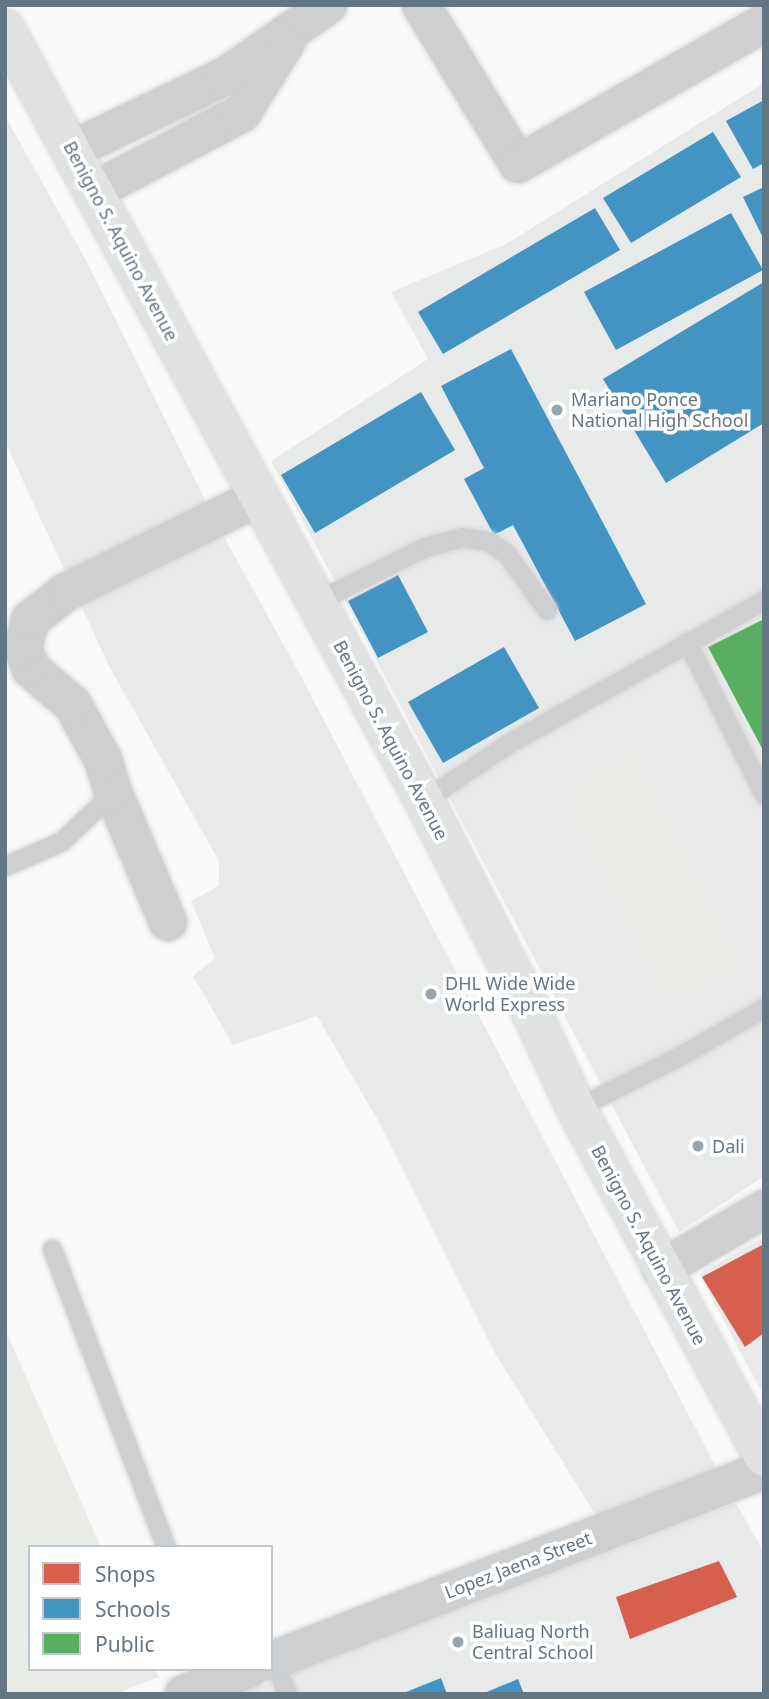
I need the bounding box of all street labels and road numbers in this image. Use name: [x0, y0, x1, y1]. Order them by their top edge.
street label: Benigno S. Aquino Avenue: [59, 137, 183, 345]
street label: Benigno S. Aquino Avenue: [329, 636, 453, 844]
street label: Benigno S. Aquino Avenue: [587, 1141, 711, 1349]
street label: Lopez Jaena Street: [441, 1527, 595, 1603]

